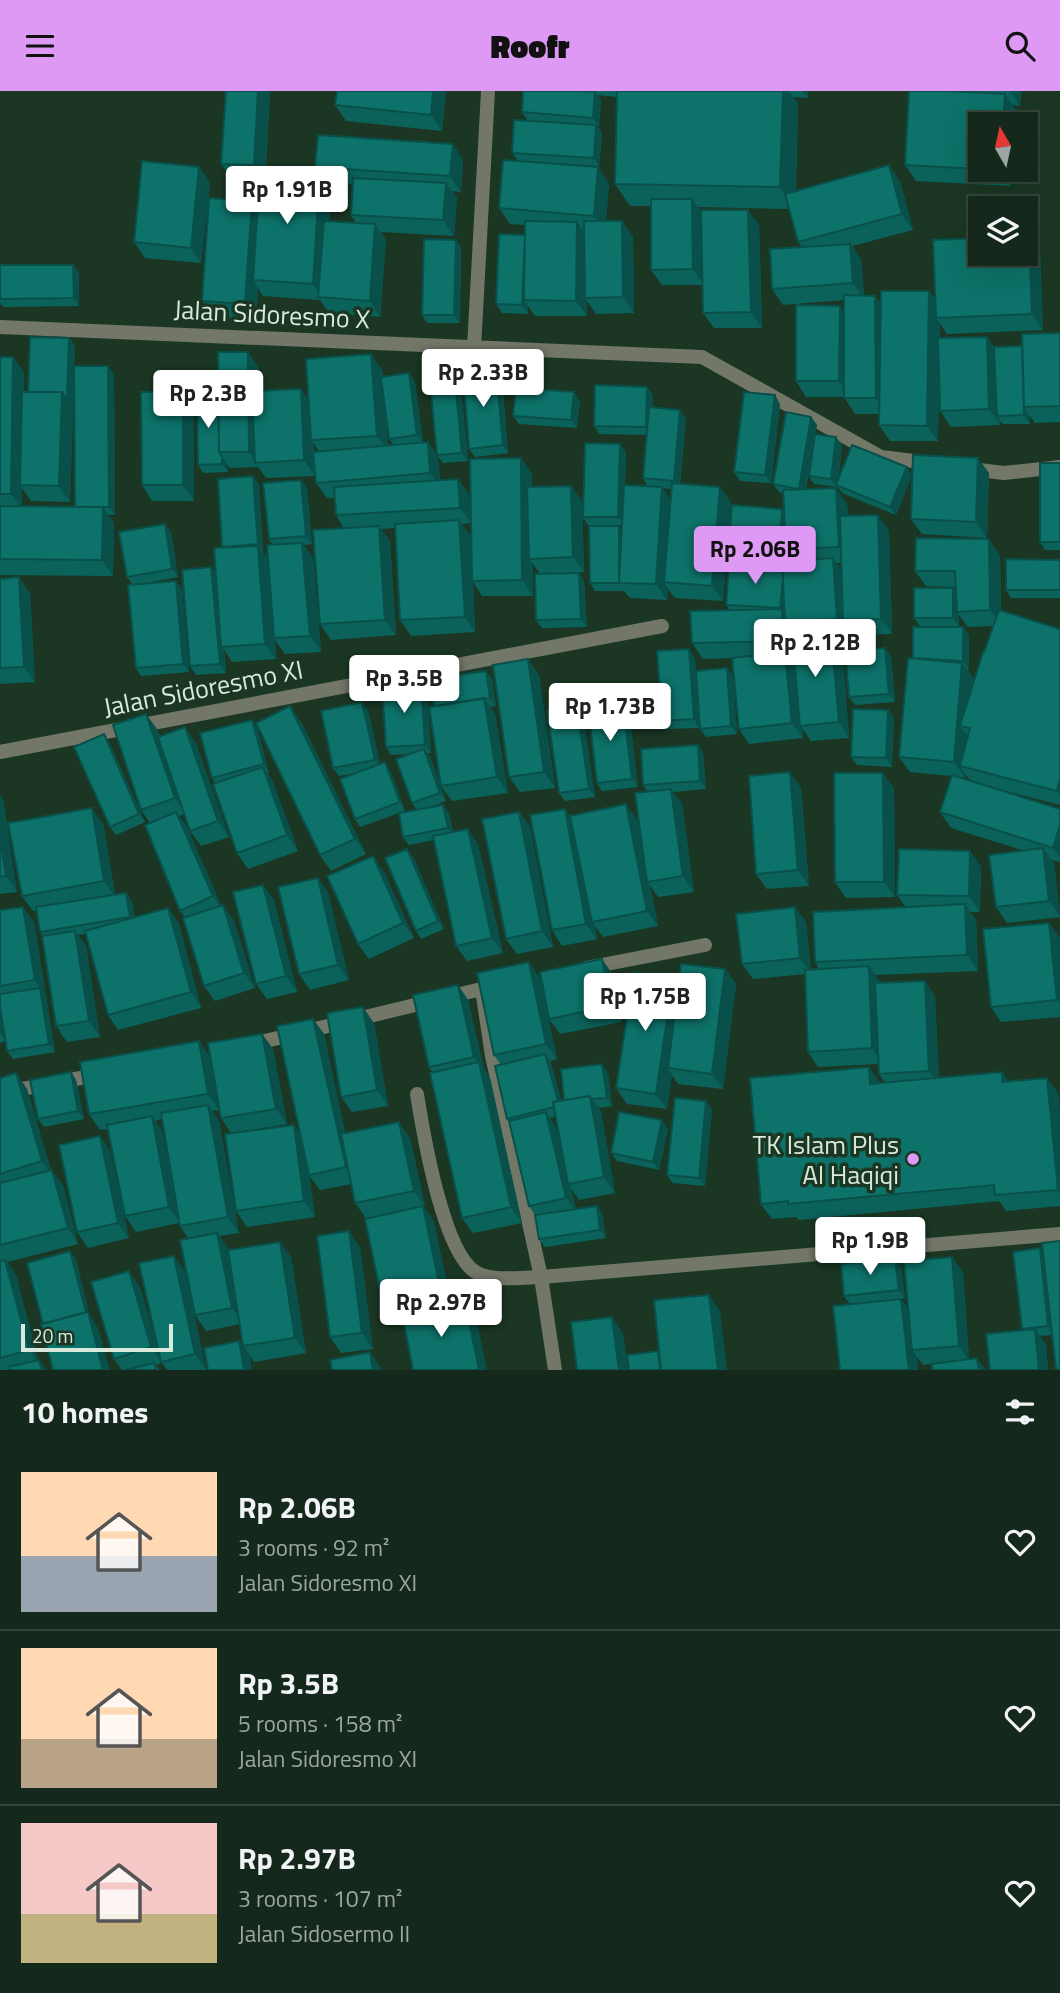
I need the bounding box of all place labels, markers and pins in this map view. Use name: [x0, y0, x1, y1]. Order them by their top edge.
pin: Rp 1.91B: [215, 167, 359, 226]
pin: Rp 2.33B: [411, 349, 555, 409]
pin: Rp 2.3B: [143, 371, 273, 430]
pin: Rp 2.06B: [683, 526, 827, 586]
pin: Rp 2.12B: [743, 619, 887, 679]
pin: Rp 3.5B: [339, 655, 469, 715]
pin: Rp 1.73B: [538, 683, 682, 743]
pin: Rp 1.75B: [573, 974, 717, 1033]
place label: TK Islam Plus Al Haqiqi: [753, 1125, 899, 1194]
marker: TK Islam Plus Al Haqiqi: [905, 1151, 921, 1167]
pin: Rp 1.9B: [805, 1217, 935, 1277]
pin: Rp 2.97B: [369, 1279, 513, 1339]

